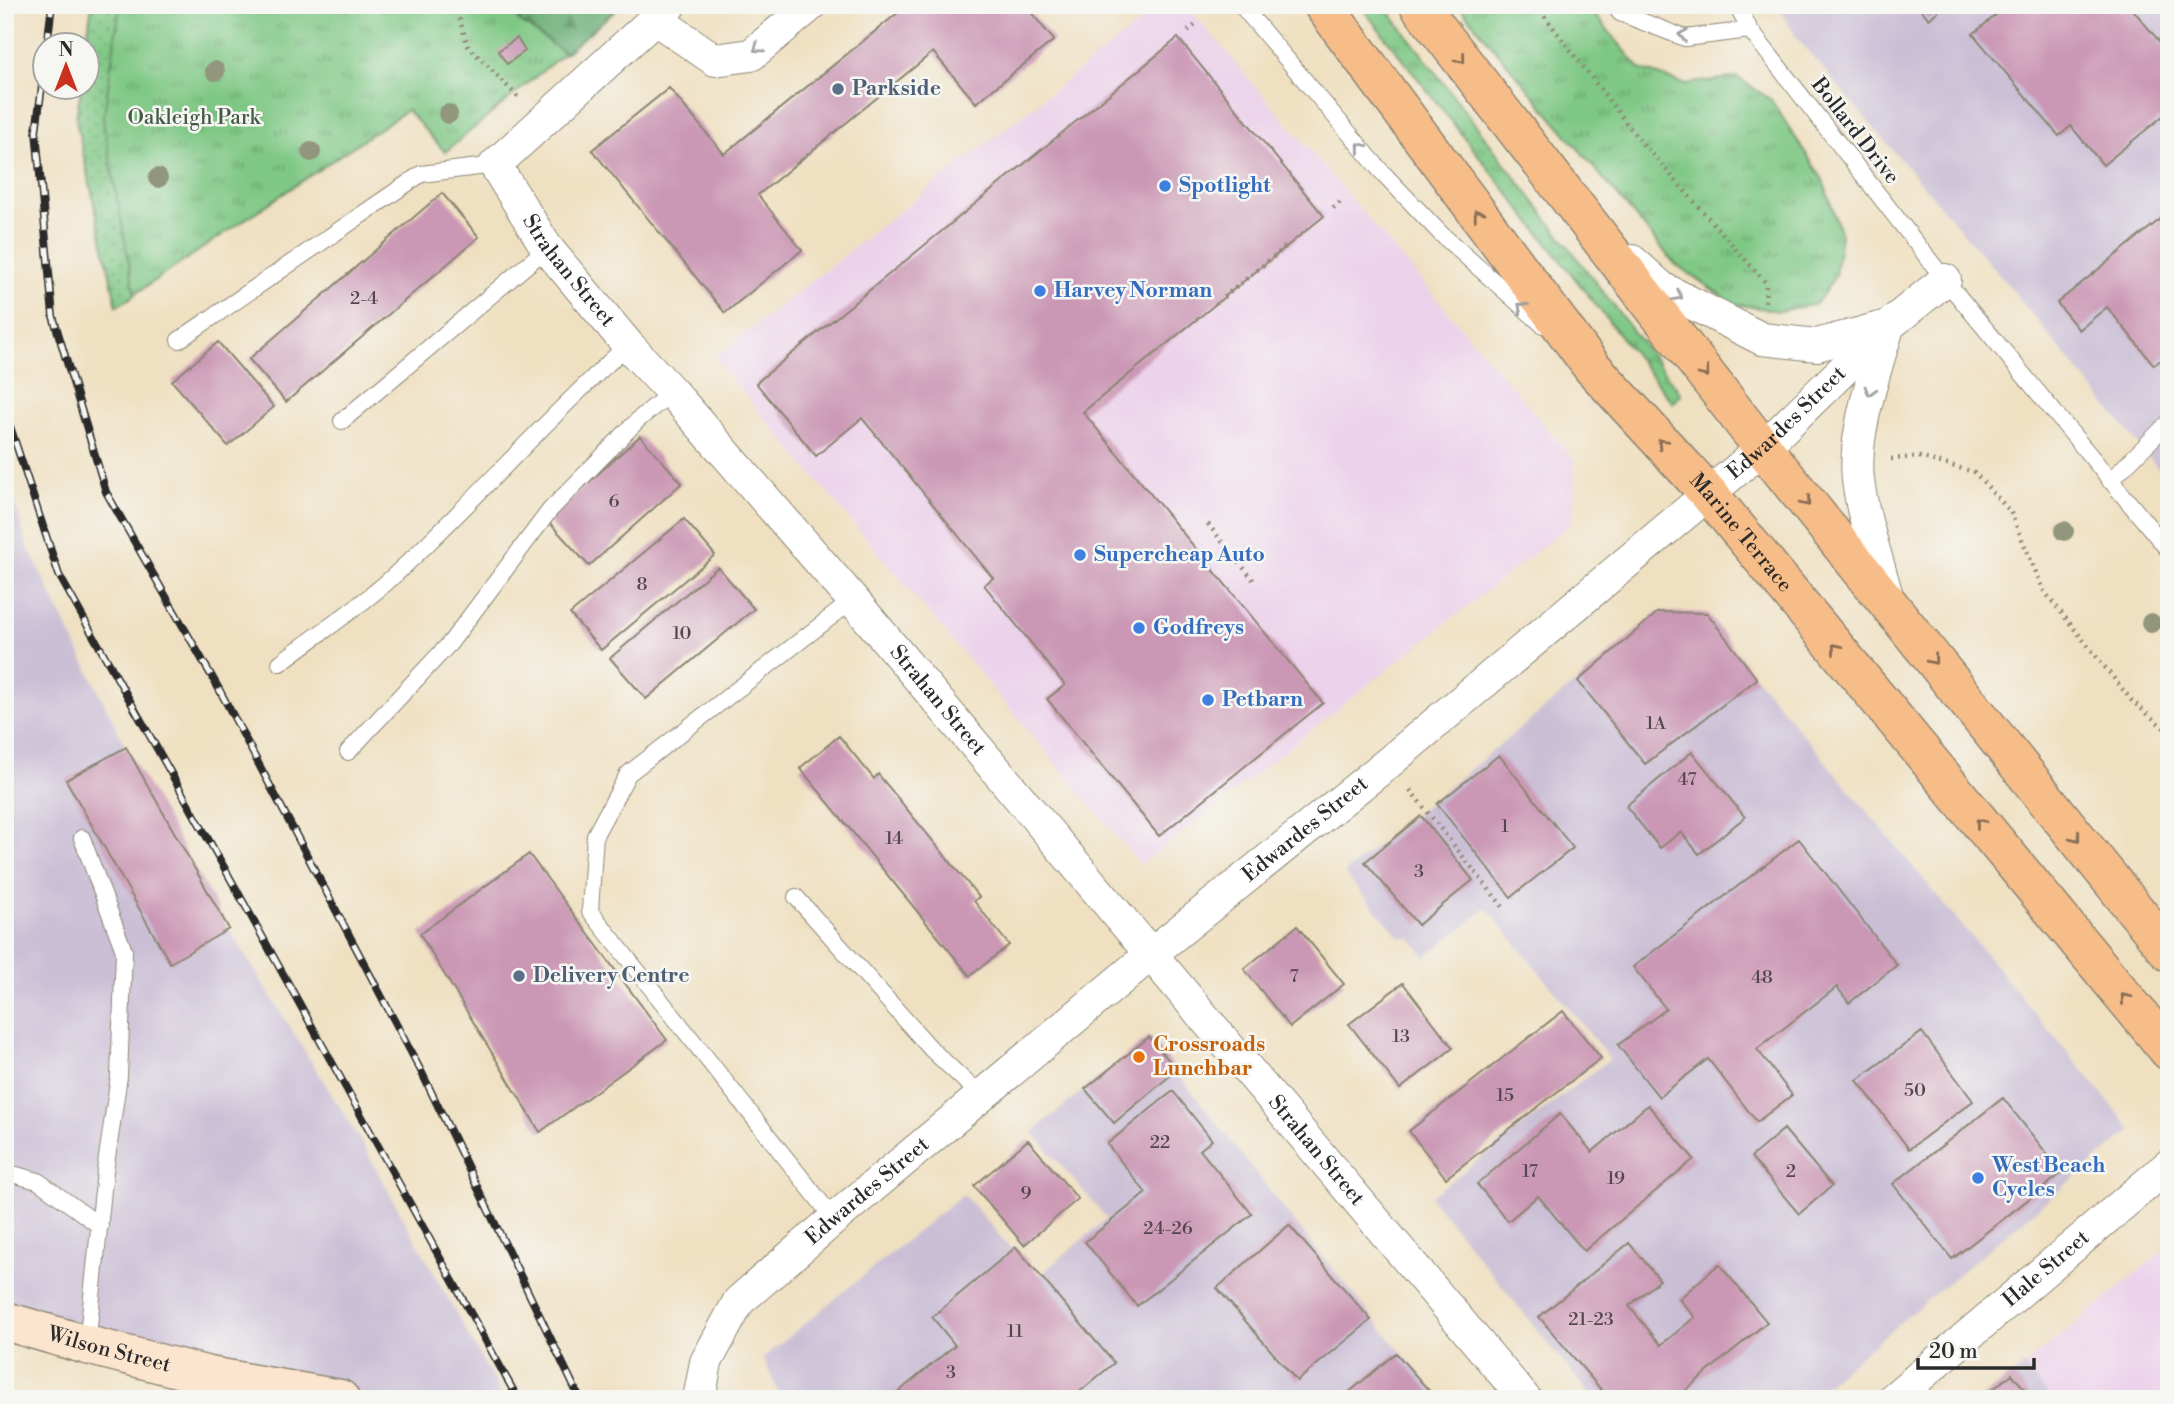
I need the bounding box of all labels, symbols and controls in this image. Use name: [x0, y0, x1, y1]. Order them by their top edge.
one-way arrow: [1677, 28, 1689, 43]
north arrow: [32, 32, 102, 102]
text: N: [58, 38, 74, 62]
one-way arrow: [753, 40, 766, 52]
one-way arrow: [1453, 52, 1466, 64]
street label: Bollard Drive: [1805, 72, 1905, 190]
place label: Parkside: [852, 76, 941, 102]
marker: Parkside: [830, 81, 846, 97]
park label: Oakleigh Park: [127, 105, 262, 131]
one-way arrow: [1356, 143, 1369, 155]
place label: Spotlight: [1179, 173, 1271, 199]
marker: Spotlight: [1157, 178, 1173, 194]
street label: Strahan Street: [516, 210, 621, 333]
one-way arrow: [1474, 210, 1487, 222]
place label: Harvey Norman: [1054, 278, 1212, 304]
marker: Harvey Norman: [1032, 283, 1048, 299]
house number: 2-4: [350, 287, 378, 310]
one-way arrow: [1671, 288, 1683, 302]
one-way arrow: [1517, 303, 1530, 315]
street label: Edwardes Street: [1722, 361, 1852, 485]
one-way arrow: [1696, 366, 1709, 378]
one-way arrow: [1864, 385, 1878, 397]
one-way arrow: [1658, 438, 1671, 451]
street label: Marine Terrace: [1684, 468, 1798, 598]
house number: 6: [609, 490, 620, 513]
one-way arrow: [1797, 494, 1810, 506]
place label: Supercheap Auto: [1094, 542, 1265, 568]
marker: Supercheap Auto: [1072, 547, 1088, 563]
house number: 8: [636, 573, 648, 596]
place label: Godfreys: [1153, 615, 1244, 641]
marker: Godfreys: [1131, 620, 1147, 636]
house number: 10: [672, 622, 692, 645]
street label: Strahan Street: [884, 640, 992, 762]
one-way arrow: [1831, 643, 1844, 655]
one-way arrow: [1925, 652, 1937, 665]
place label: Petbarn: [1222, 687, 1303, 713]
marker: Petbarn: [1200, 692, 1216, 708]
house number: 1A: [1646, 712, 1667, 735]
house number: 47: [1677, 768, 1697, 791]
street label: Edwardes Street: [1237, 771, 1374, 888]
house number: 1: [1501, 815, 1509, 838]
one-way arrow: [1976, 818, 1989, 831]
house number: 14: [885, 827, 903, 850]
one-way arrow: [2068, 829, 2080, 842]
house number: 3: [1414, 860, 1424, 883]
place label: Delivery Centre: [533, 963, 689, 989]
house number: 7: [1289, 965, 1299, 988]
house number: 48: [1751, 966, 1773, 989]
marker: Delivery Centre: [511, 968, 527, 984]
one-way arrow: [2121, 994, 2134, 1006]
house number: 13: [1392, 1025, 1410, 1048]
place label: Crossroads Lunchbar: [1153, 1032, 1265, 1082]
marker: Crossroads Lunchbar: [1131, 1049, 1147, 1065]
house number: 50: [1904, 1079, 1926, 1102]
house number: 15: [1496, 1084, 1514, 1107]
street label: Strahan Street: [1262, 1090, 1370, 1212]
street label: Edwardes Street: [800, 1131, 935, 1251]
house number: 22: [1150, 1131, 1170, 1154]
place label: West Beach Cycles: [1991, 1153, 2105, 1203]
house number: 17: [1522, 1160, 1538, 1183]
house number: 2: [1786, 1160, 1796, 1183]
house number: 19: [1607, 1167, 1625, 1190]
marker: West Beach Cycles: [1970, 1170, 1986, 1186]
house number: 9: [1021, 1182, 1032, 1205]
house number: 24-26: [1143, 1217, 1193, 1240]
street label: Hale Street: [1998, 1225, 2095, 1313]
house number: 21-23: [1568, 1308, 1614, 1331]
house number: 11: [1007, 1320, 1023, 1343]
street label: Wilson Street: [43, 1321, 174, 1379]
scale bar: [1918, 1327, 2034, 1371]
text: 20 m: [1929, 1339, 1978, 1365]
house number: 3: [946, 1361, 956, 1384]

